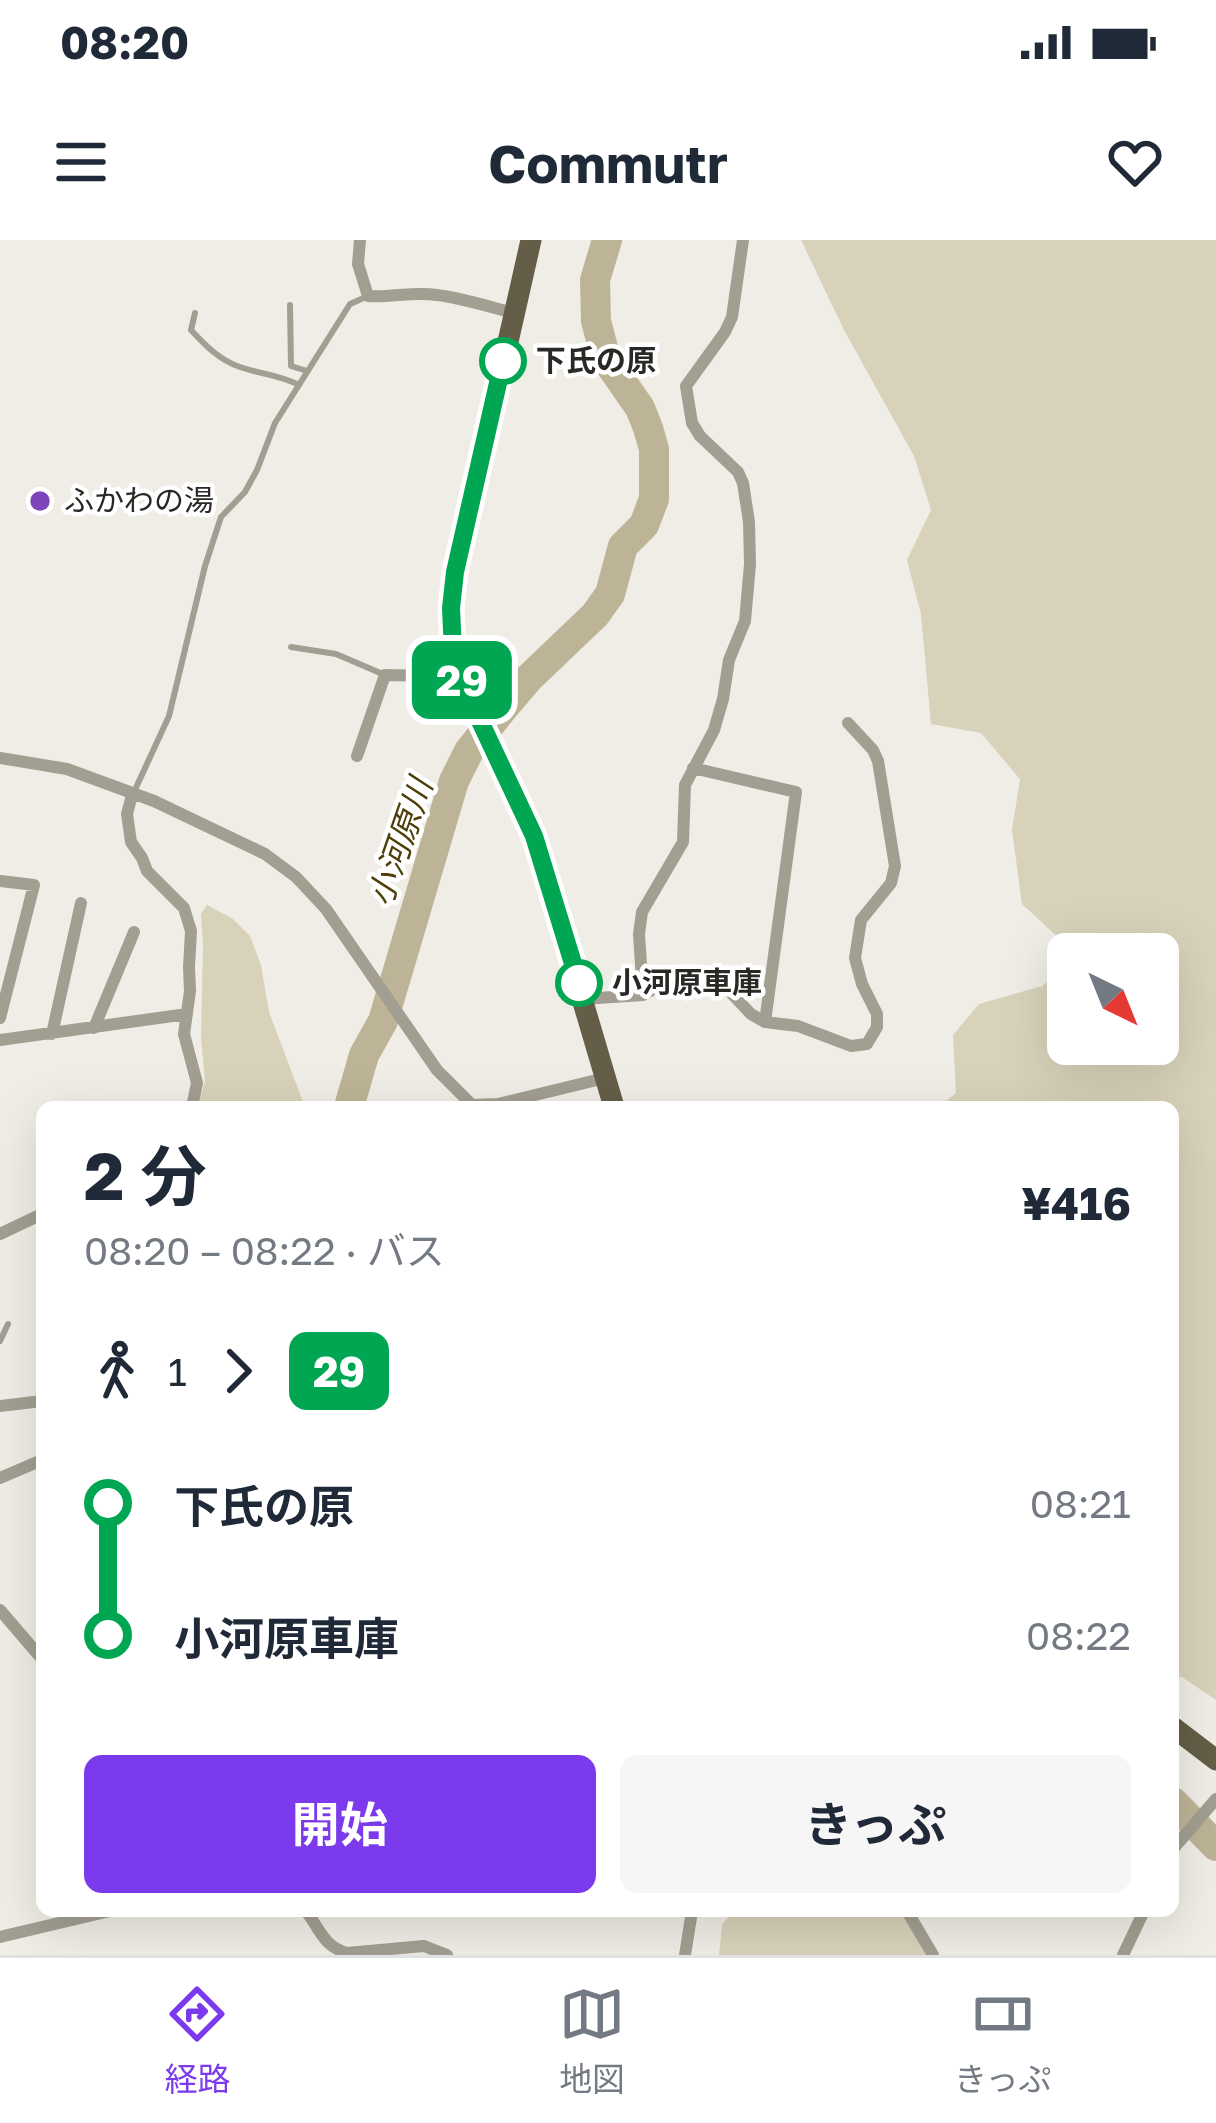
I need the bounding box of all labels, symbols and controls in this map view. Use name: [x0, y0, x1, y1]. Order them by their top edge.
text: 08:20: [60, 15, 189, 69]
icon: menu: [48, 129, 114, 195]
icon: heart: [1102, 129, 1168, 195]
text: Commutr: [488, 130, 728, 195]
marker: 下氏の原: [481, 339, 525, 383]
place label: 下氏の原: [536, 342, 656, 378]
place label: ふかわの湯: [64, 482, 214, 518]
marker: ふかわの湯: [27, 488, 53, 514]
line badge: 29: [408, 641, 516, 719]
text: 29: [436, 655, 488, 705]
water label: 小河原川: [360, 770, 440, 911]
north arrow: [1047, 933, 1179, 1065]
map controls: [1047, 933, 1179, 1065]
marker: 小河原車庫: [557, 961, 601, 1005]
place label: 小河原車庫: [612, 964, 762, 1000]
text: 2 分: [84, 1135, 207, 1215]
text: ¥416: [1021, 1176, 1131, 1230]
text: 08:20 – 08:22 · バス: [84, 1227, 445, 1274]
icon: walk: [84, 1338, 150, 1404]
icon: forward: [205, 1338, 271, 1404]
text: 29: [313, 1346, 365, 1396]
text: 1: [168, 1348, 187, 1395]
text: 下氏の原: [174, 1479, 354, 1533]
text: 08:21: [1030, 1480, 1131, 1527]
text: 小河原車庫: [174, 1611, 399, 1665]
text: 08:22: [1026, 1612, 1131, 1659]
button: 開始: [84, 1755, 596, 1893]
button: きっぷ: [620, 1755, 1131, 1893]
tab: 経路: [164, 1981, 230, 2101]
tab: 地図: [559, 1981, 625, 2101]
tab: きっぷ: [954, 1981, 1052, 2101]

